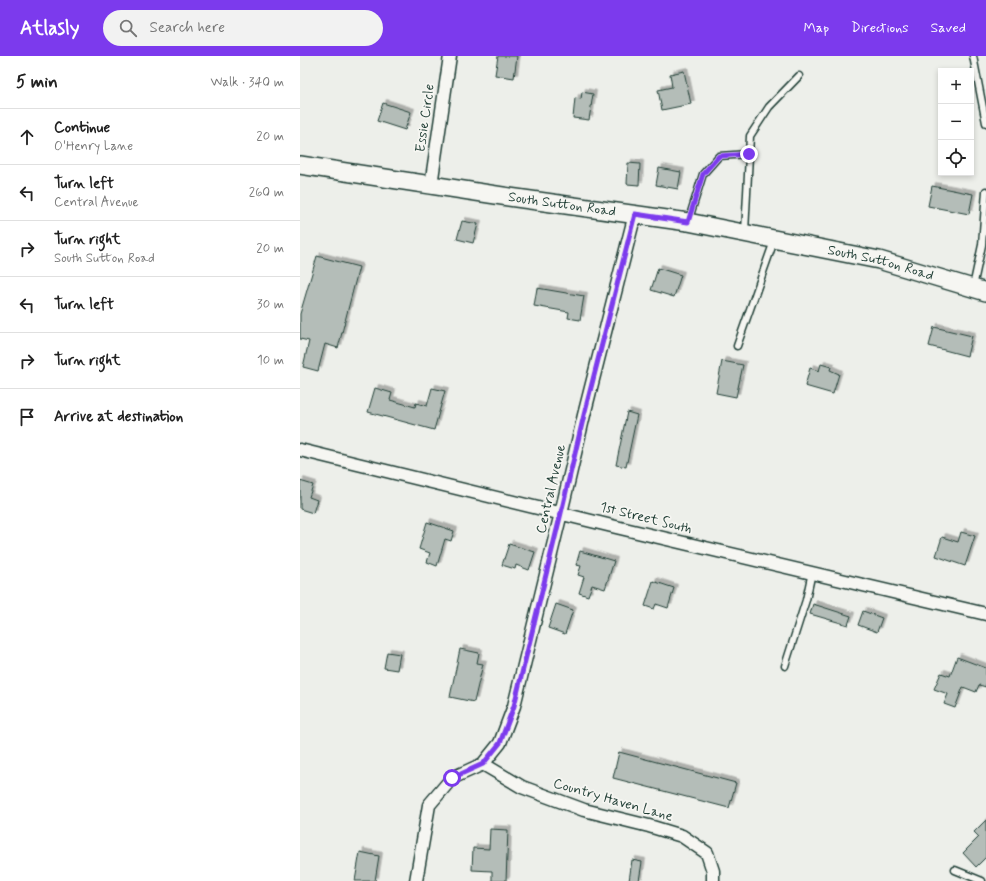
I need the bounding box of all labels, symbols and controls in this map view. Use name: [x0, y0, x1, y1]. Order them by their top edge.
search box: [103, 10, 383, 46]
text: Atlasly: [20, 16, 79, 41]
icon: search: [117, 17, 139, 39]
text: Search here: [149, 18, 225, 38]
text: Map: [803, 19, 829, 37]
text: Directions: [851, 19, 909, 37]
text: Saved: [931, 19, 966, 37]
map controls: [938, 68, 974, 176]
button: +: [938, 68, 974, 104]
text: 5 min: [16, 71, 58, 93]
text: Walk · 340 m: [210, 74, 284, 91]
street label: Essie Circle: [411, 83, 439, 153]
button: −: [938, 104, 974, 140]
text: Continue: [54, 118, 110, 138]
icon: ahead: [16, 126, 38, 148]
text: 20 m: [256, 128, 284, 145]
text: O'Henry Lane: [54, 138, 133, 155]
button: locate: [938, 140, 974, 176]
route end: [740, 145, 758, 163]
text: Turn left: [54, 174, 114, 194]
icon: left: [16, 182, 38, 204]
text: 260 m: [249, 184, 284, 201]
street label: South Sutton Road: [507, 188, 617, 221]
text: Central Avenue: [54, 194, 139, 211]
text: Turn right: [54, 230, 121, 250]
icon: right: [16, 238, 38, 260]
text: 20 m: [256, 240, 284, 257]
street label: South Sutton Road: [826, 241, 936, 285]
text: South Sutton Road: [54, 250, 155, 267]
icon: left: [16, 294, 38, 316]
text: Turn left: [54, 295, 114, 315]
text: 30 m: [257, 296, 284, 313]
icon: right: [16, 350, 38, 372]
text: Turn right: [54, 351, 121, 371]
text: 10 m: [257, 352, 284, 369]
icon: arrive: [16, 406, 38, 428]
text: Arrive at destination: [54, 407, 183, 427]
street label: Central Avenue: [532, 442, 570, 535]
street label: 1st Street South: [598, 498, 694, 538]
route start: [443, 769, 461, 787]
street label: Country Haven Lane: [551, 774, 675, 826]

